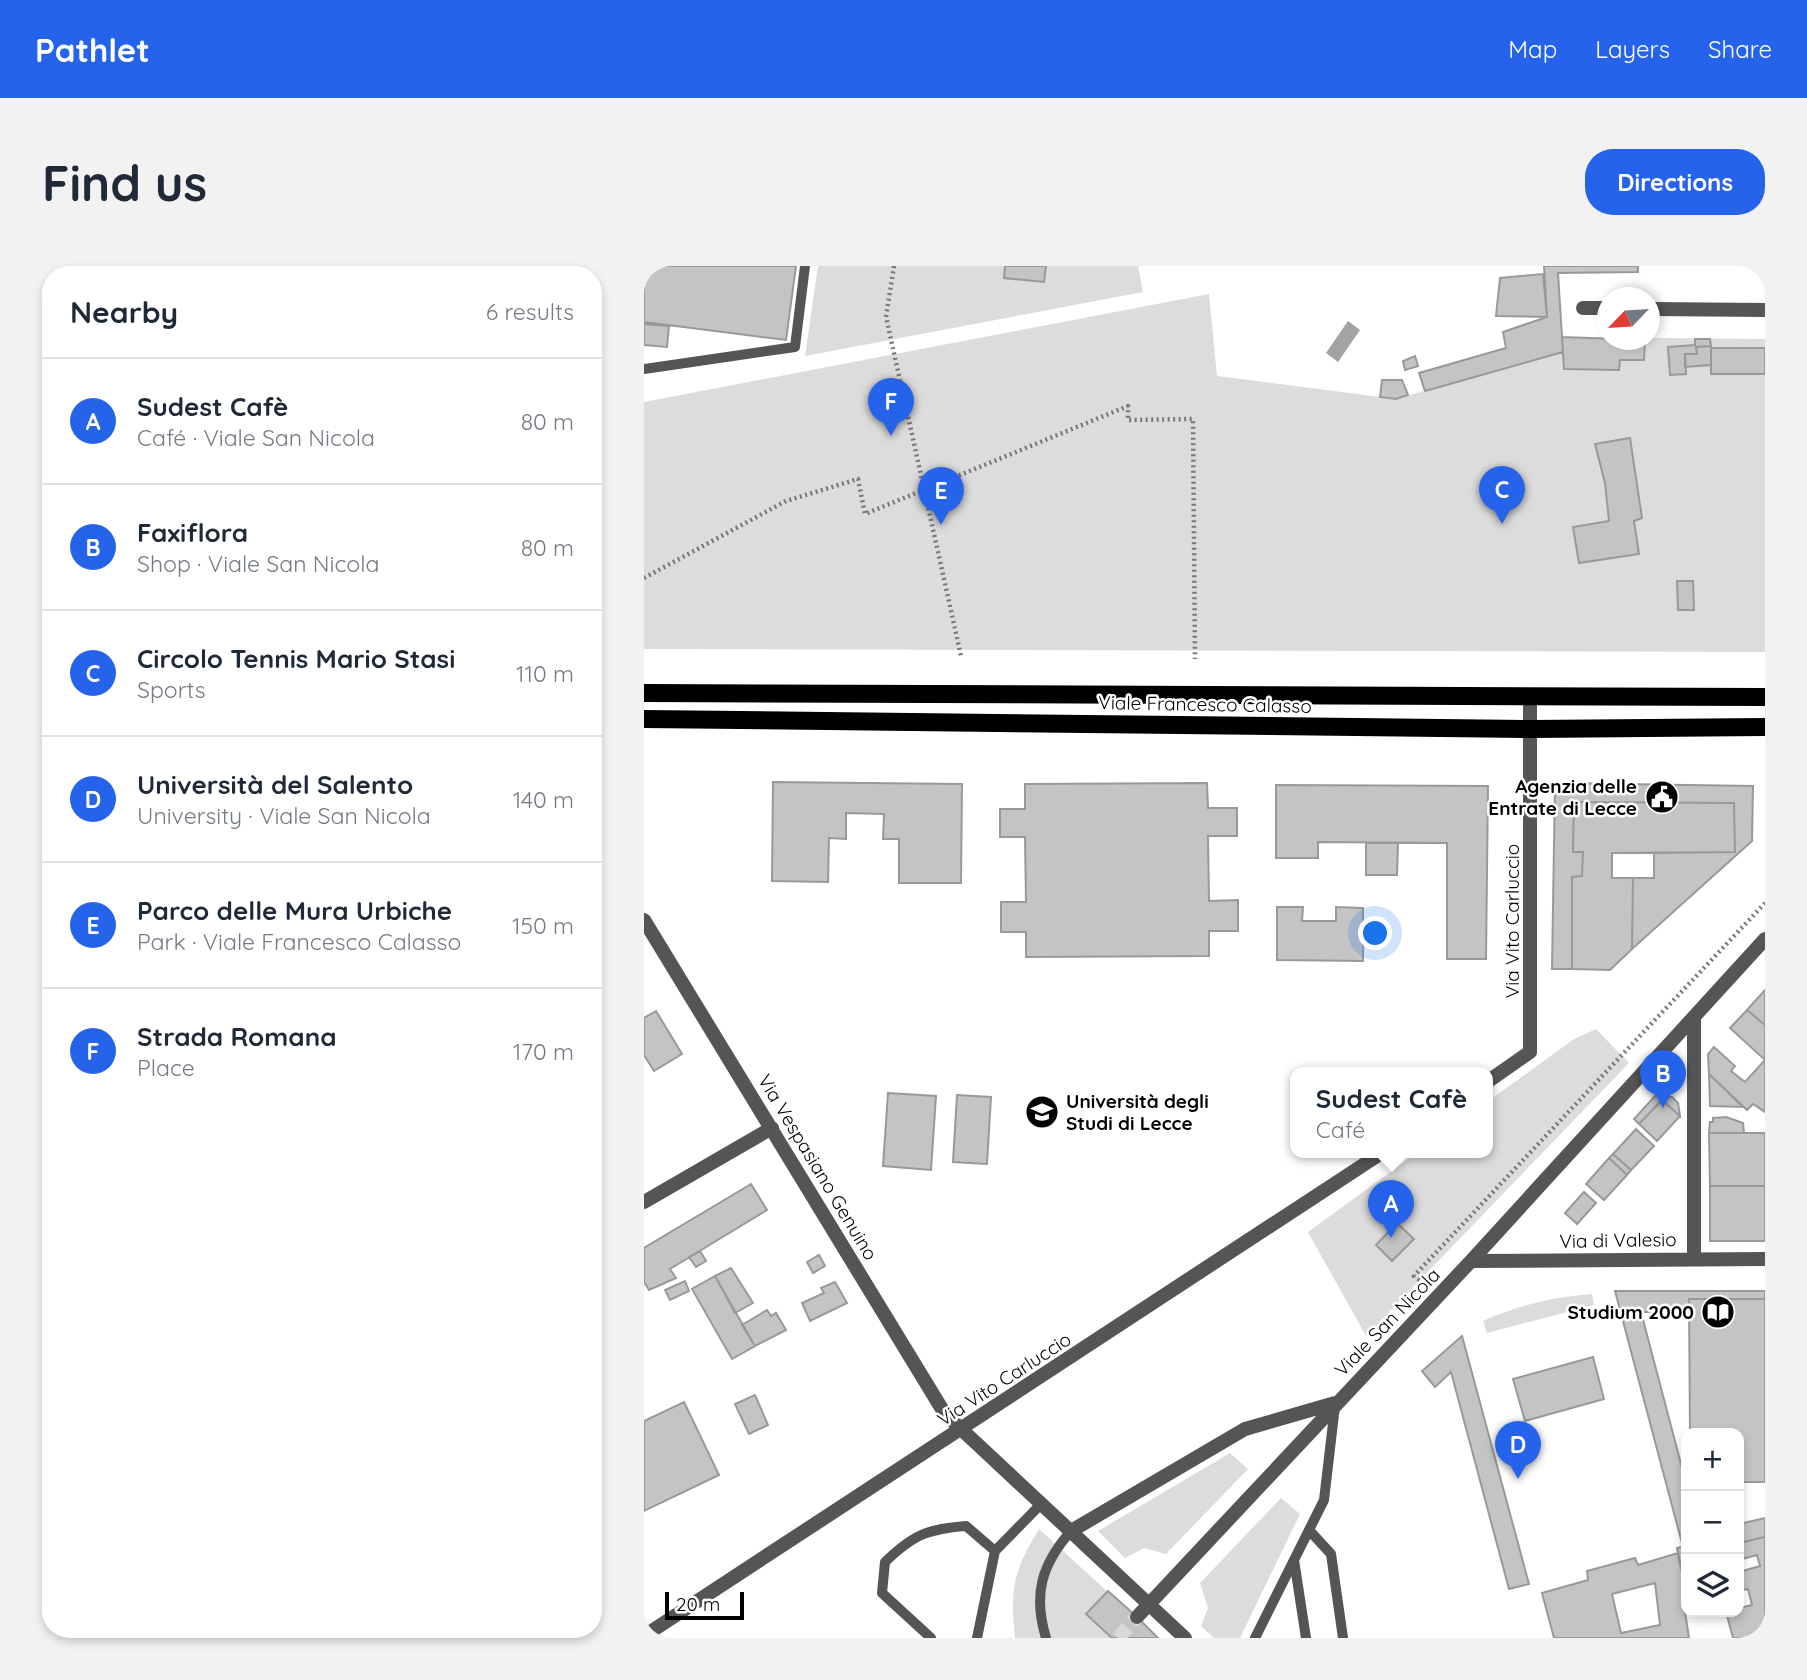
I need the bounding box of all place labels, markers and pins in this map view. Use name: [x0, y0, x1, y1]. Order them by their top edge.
pin: F: [868, 378, 914, 436]
pin: C: [1479, 466, 1525, 524]
pin: E: [918, 467, 964, 525]
place label: Agenzia delle Entrate di Lecce: [1488, 774, 1637, 820]
public building icon: Agenzia delle Entrate di Lecce: [1643, 778, 1681, 816]
pin: B: [1640, 1050, 1686, 1108]
place label: Università degli Studi di Lecce: [1066, 1089, 1209, 1135]
school or university icon: Università degli Studi di Lecce: [1023, 1093, 1061, 1131]
pin: A: [1368, 1180, 1414, 1238]
library icon: Studium 2000: [1699, 1293, 1737, 1331]
place label: Studium 2000: [1568, 1300, 1694, 1324]
pin: D: [1495, 1421, 1541, 1479]

